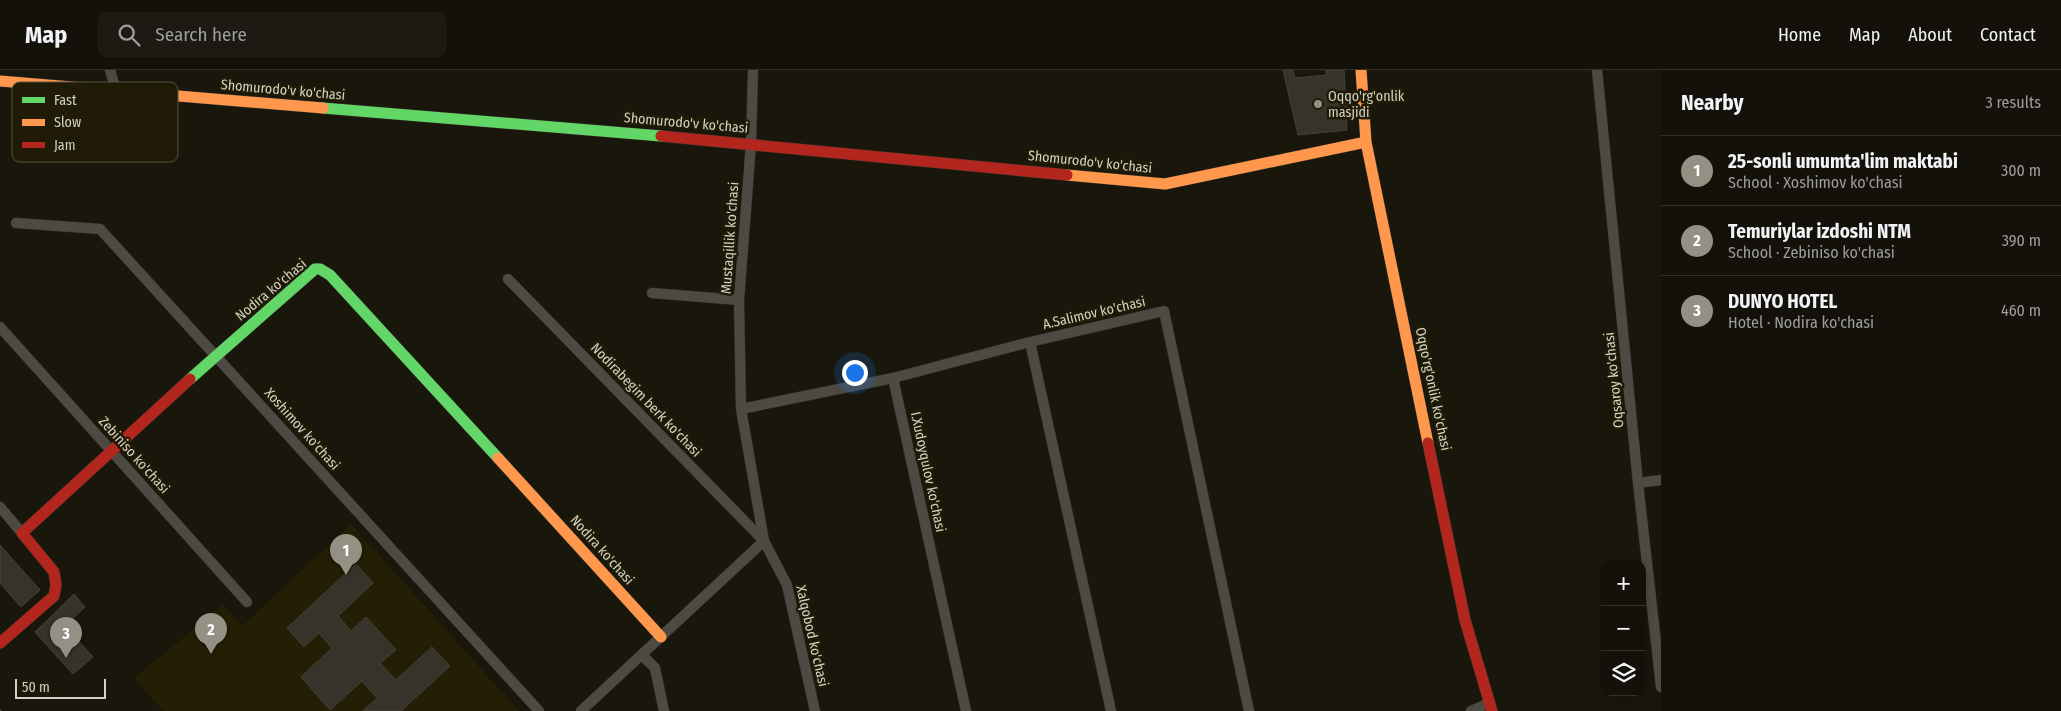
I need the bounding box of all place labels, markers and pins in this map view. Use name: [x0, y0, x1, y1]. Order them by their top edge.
place label: Oqqo'rg'onlik masjidi: [1328, 88, 1405, 121]
marker: Oqqo'rg'onlik masjidi: [1312, 98, 1324, 110]
pin: 1: [330, 534, 362, 575]
pin: 2: [195, 613, 227, 654]
pin: 3: [50, 617, 82, 658]

